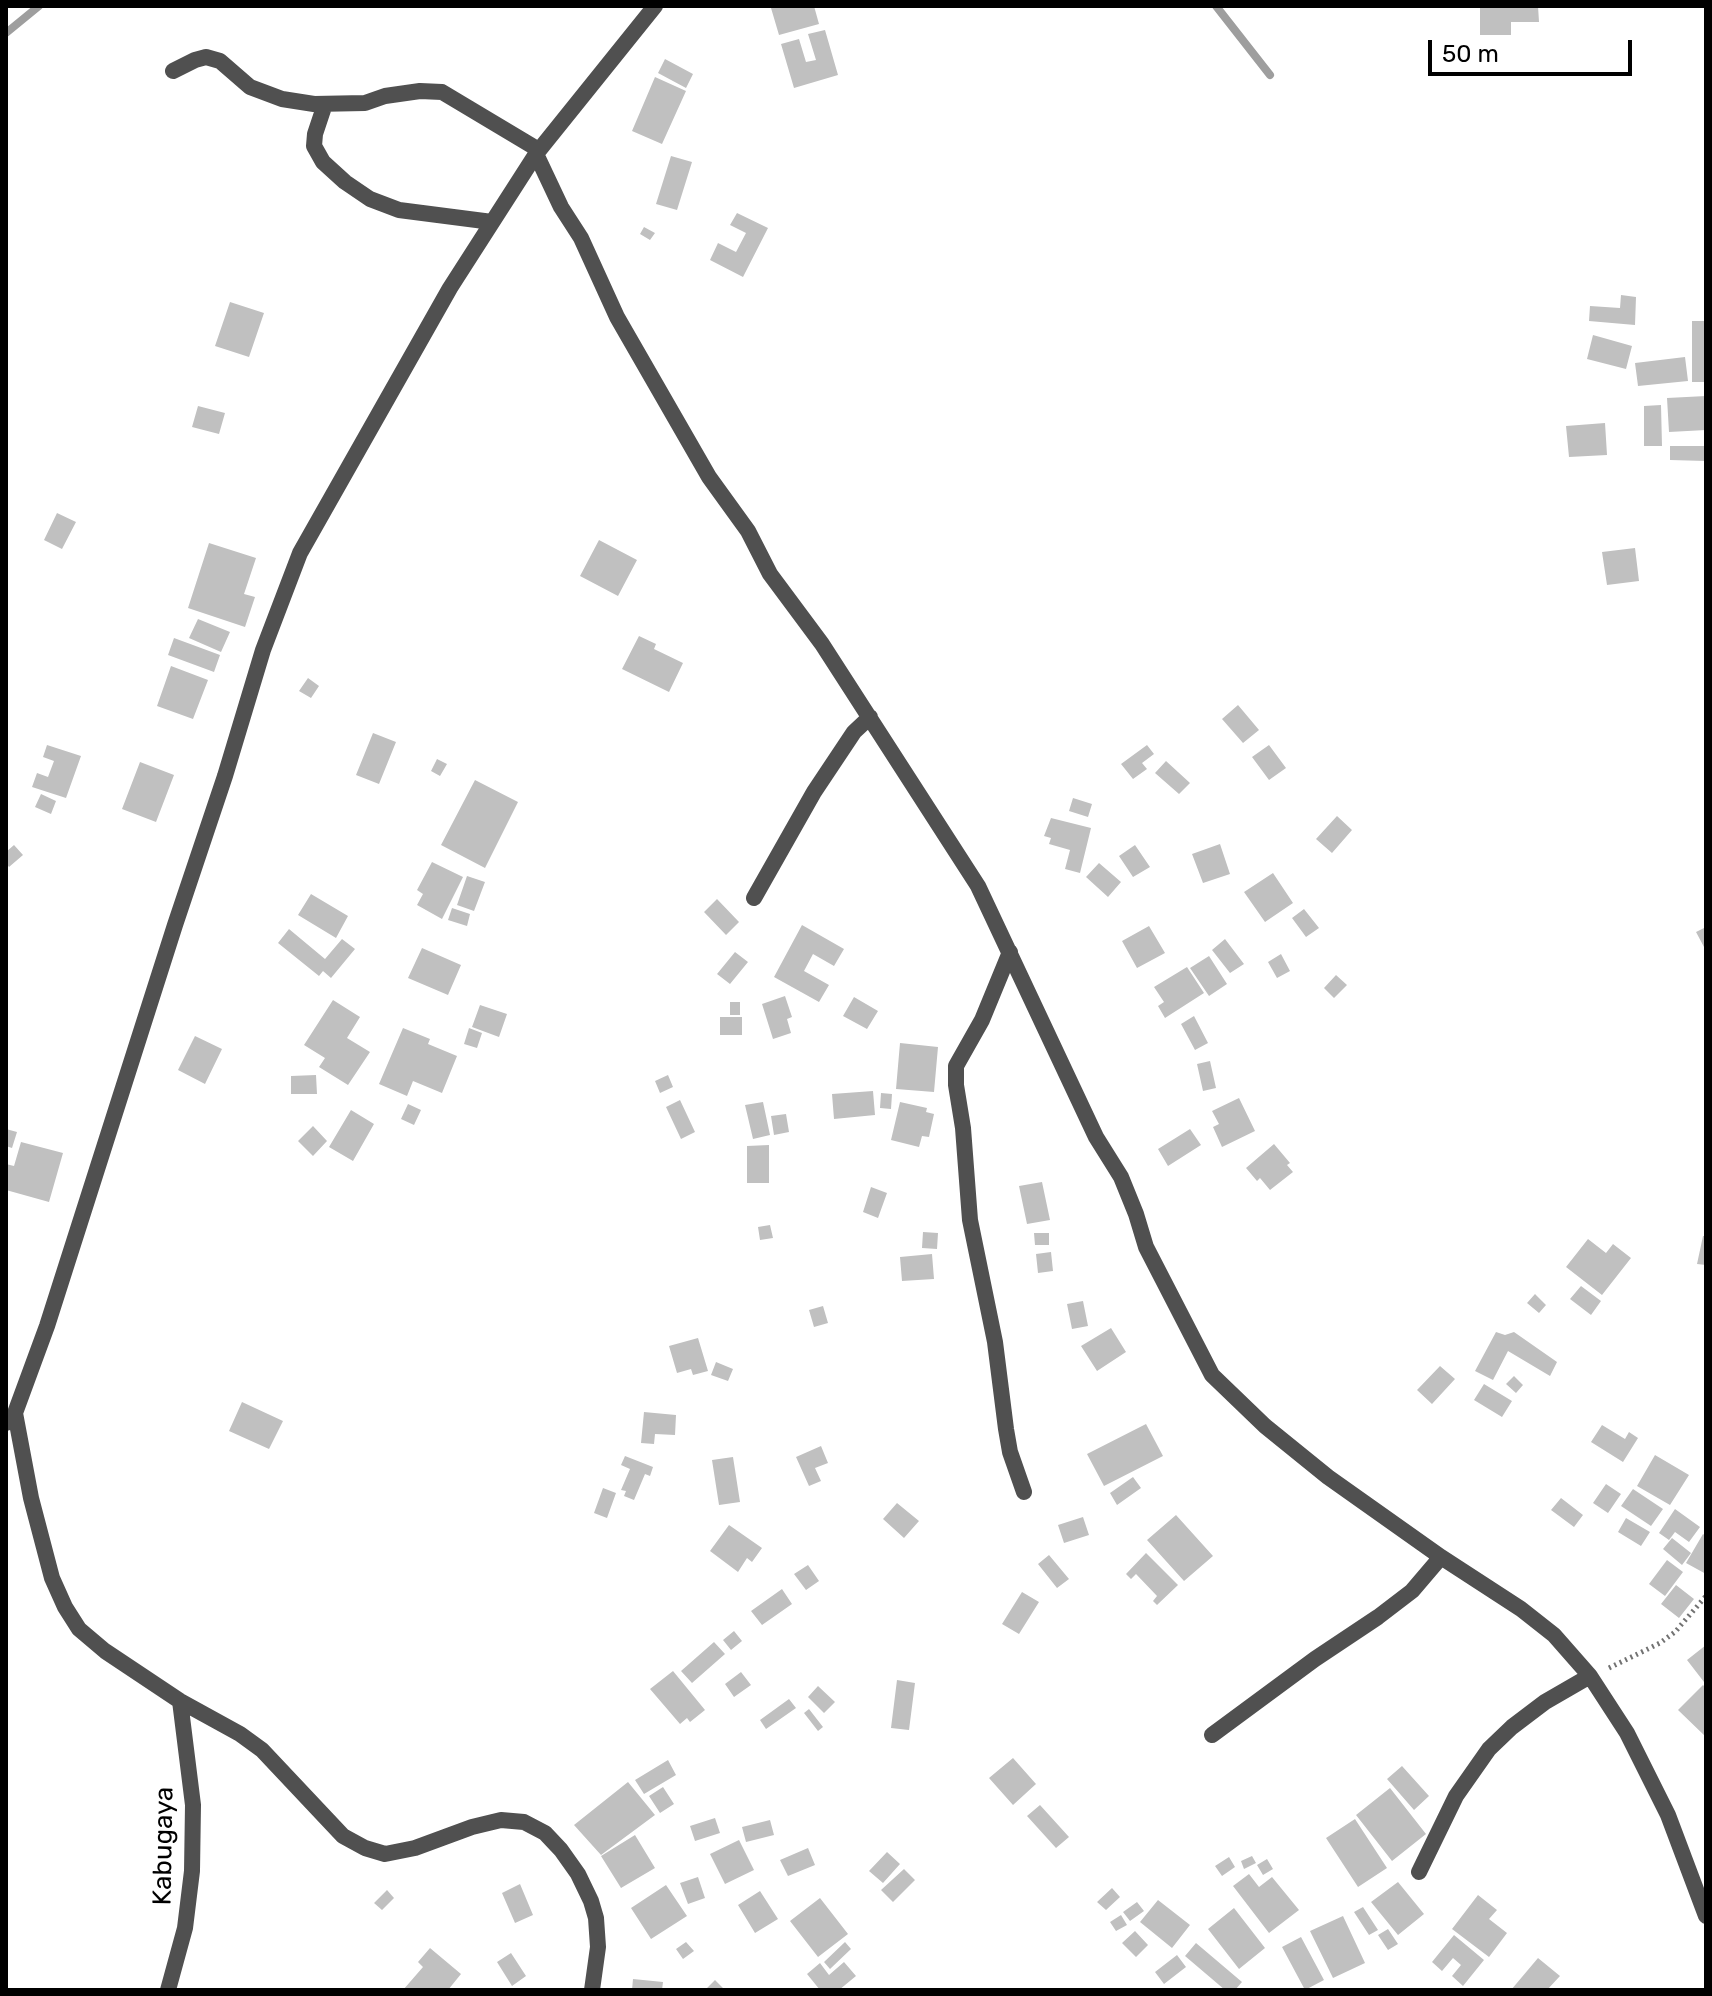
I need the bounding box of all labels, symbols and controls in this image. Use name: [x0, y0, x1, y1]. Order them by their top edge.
scale bar: [1432, 24, 1636, 74]
text: 50 m: [1442, 40, 1499, 68]
street label: Kabugaya: [147, 1786, 181, 1906]

